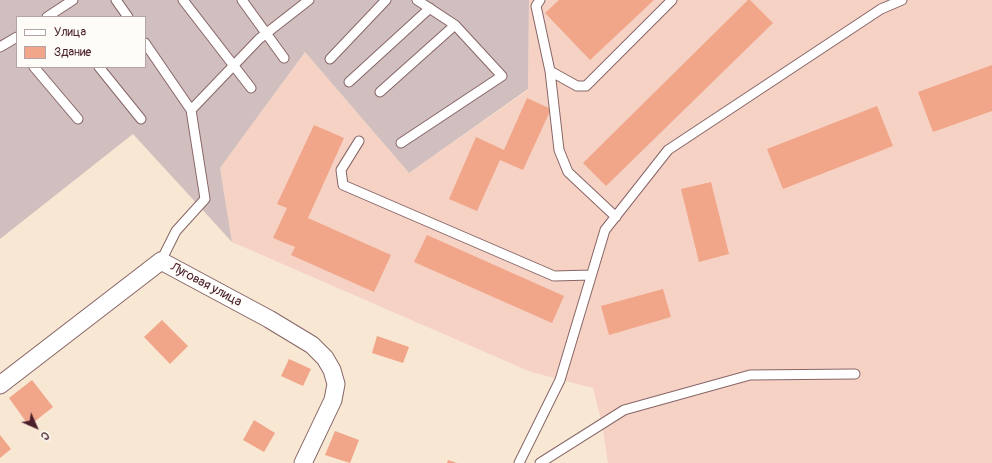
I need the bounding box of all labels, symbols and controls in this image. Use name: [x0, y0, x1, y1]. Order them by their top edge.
legend: [16, 16, 146, 68]
text: Улица: [54, 25, 86, 40]
text: Здание: [54, 45, 91, 60]
street label: Луговая улица: [168, 260, 244, 310]
north arrow: [16, 407, 56, 447]
text: С: [38, 429, 52, 443]

